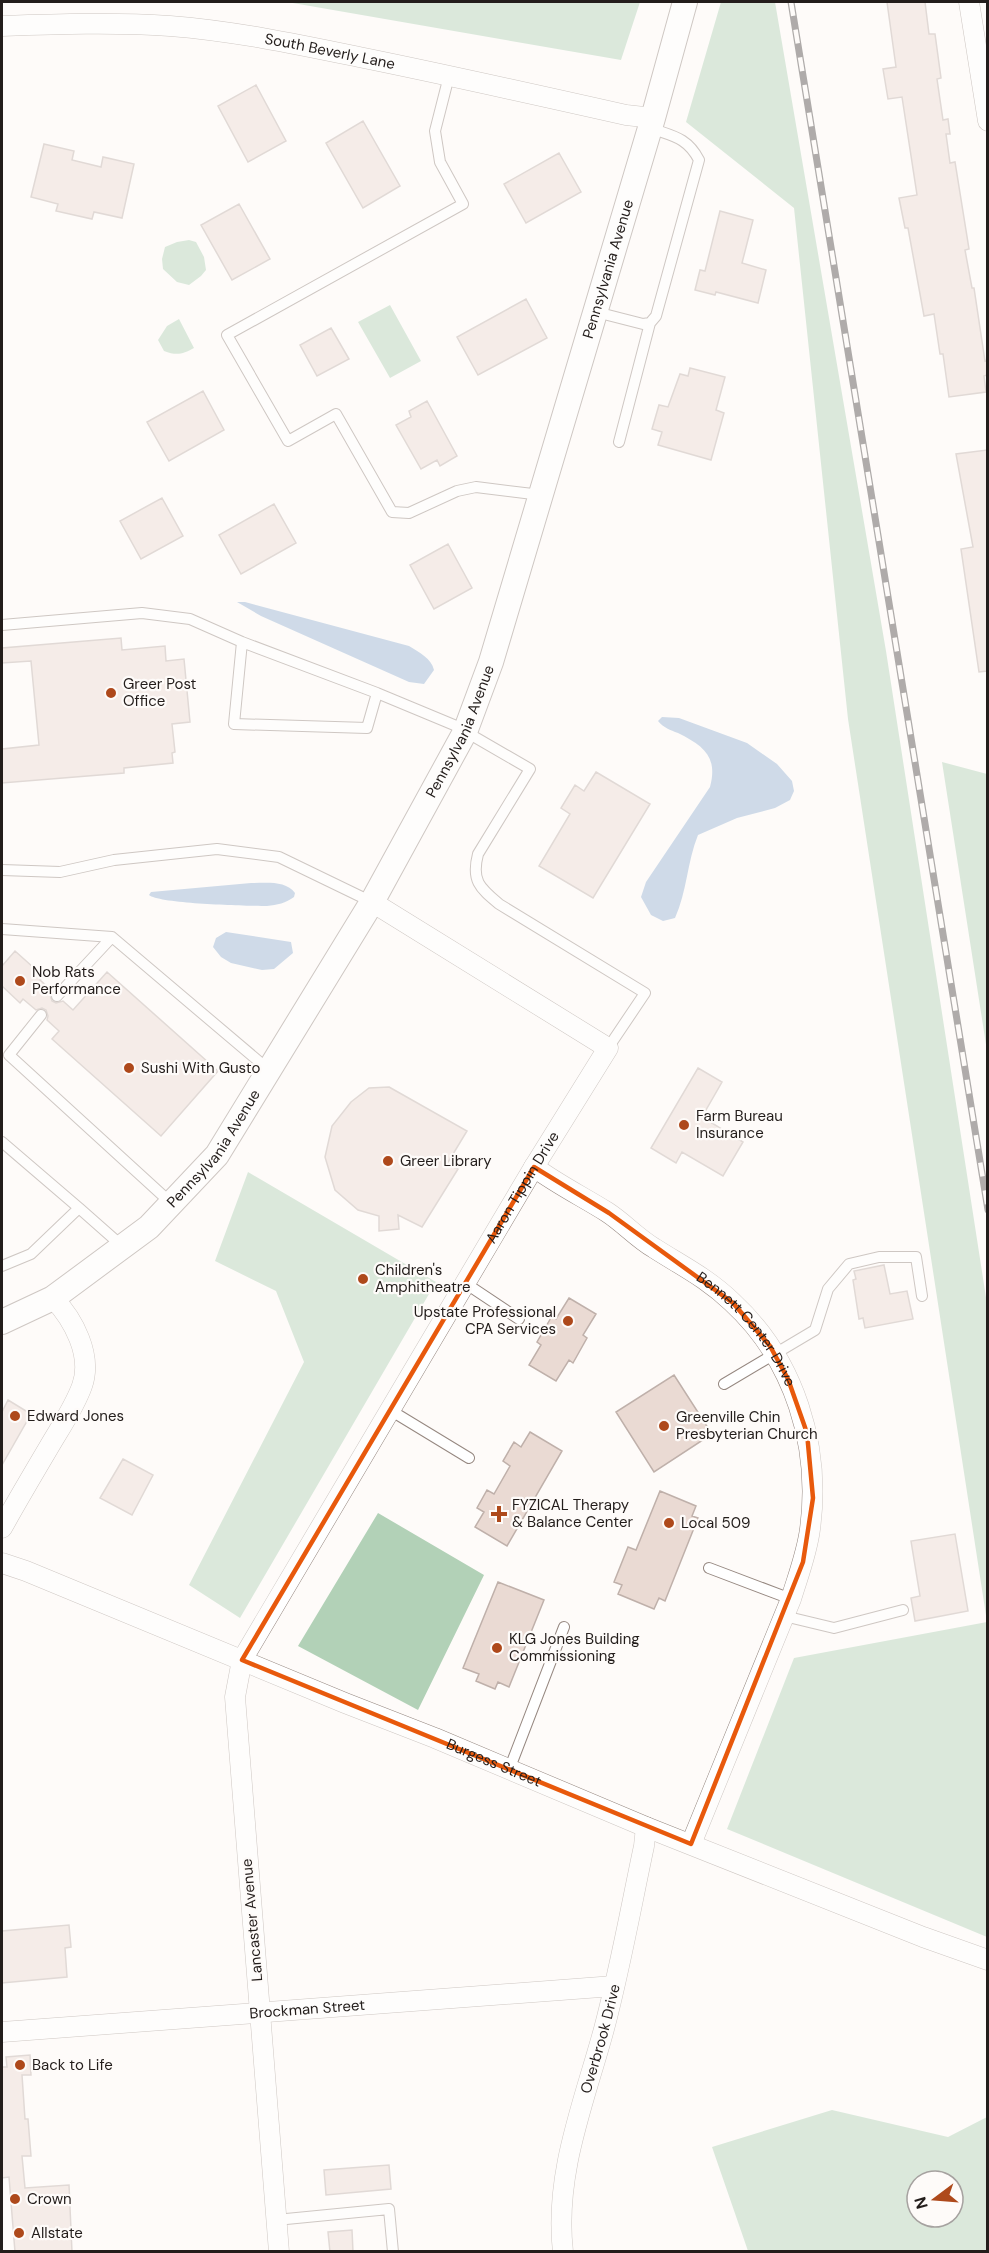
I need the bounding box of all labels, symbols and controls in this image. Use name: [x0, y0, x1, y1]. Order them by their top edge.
street label: South Beverly Lane: [263, 29, 397, 74]
street label: Pennsylvania Avenue: [578, 197, 638, 341]
street label: Pennsylvania Avenue: [421, 662, 499, 801]
place label: Greer Post Office: [123, 674, 197, 711]
marker: Greer Post Office: [104, 686, 118, 700]
place label: Nob Rats Performance: [32, 962, 121, 999]
marker: Nob Rats Performance: [13, 974, 27, 988]
place label: Sushi With Gusto: [141, 1058, 260, 1078]
marker: Sushi With Gusto: [122, 1061, 136, 1075]
street label: Pennsylvania Avenue: [162, 1086, 265, 1212]
place label: Farm Bureau Insurance: [696, 1106, 783, 1143]
marker: Farm Bureau Insurance: [677, 1118, 691, 1132]
street label: Aaron Tippin Drive: [481, 1128, 564, 1247]
place label: Greer Library: [400, 1151, 492, 1171]
marker: Greer Library: [381, 1154, 395, 1168]
place label: Children's Amphitheatre: [375, 1260, 471, 1297]
street label: Bennett Center Drive: [692, 1267, 800, 1390]
marker: Children's Amphitheatre: [356, 1272, 370, 1286]
place label: Upstate Professional CPA Services: [414, 1302, 556, 1339]
marker: Upstate Professional CPA Services: [561, 1314, 575, 1328]
place label: Edward Jones: [27, 1406, 124, 1426]
place label: Greenville Chin Presbyterian Church: [676, 1407, 818, 1444]
marker: Edward Jones: [8, 1409, 22, 1423]
marker: Greenville Chin Presbyterian Church: [657, 1419, 671, 1433]
place label: FYZICAL Therapy & Balance Center: [512, 1495, 633, 1532]
marker: FYZICAL Therapy & Balance Center: [490, 1505, 508, 1523]
place label: Local 509: [681, 1513, 750, 1533]
marker: Local 509: [662, 1516, 676, 1530]
place label: KLG Jones Building Commissioning: [509, 1629, 640, 1666]
marker: KLG Jones Building Commissioning: [490, 1641, 504, 1655]
street label: Burgess Street: [443, 1734, 545, 1792]
street label: Lancaster Avenue: [237, 1858, 267, 1982]
street label: Overbrook Drive: [576, 1982, 625, 2096]
street label: Brockman Street: [249, 1995, 366, 2023]
place label: Back to Life: [32, 2055, 113, 2075]
marker: Back to Life: [13, 2058, 27, 2072]
north arrow: [905, 2169, 965, 2229]
place label: Crown: [27, 2189, 72, 2209]
marker: Crown: [8, 2192, 22, 2206]
text: N: [909, 2194, 933, 2212]
place label: Allstate: [31, 2223, 83, 2243]
marker: Allstate: [12, 2226, 26, 2240]

